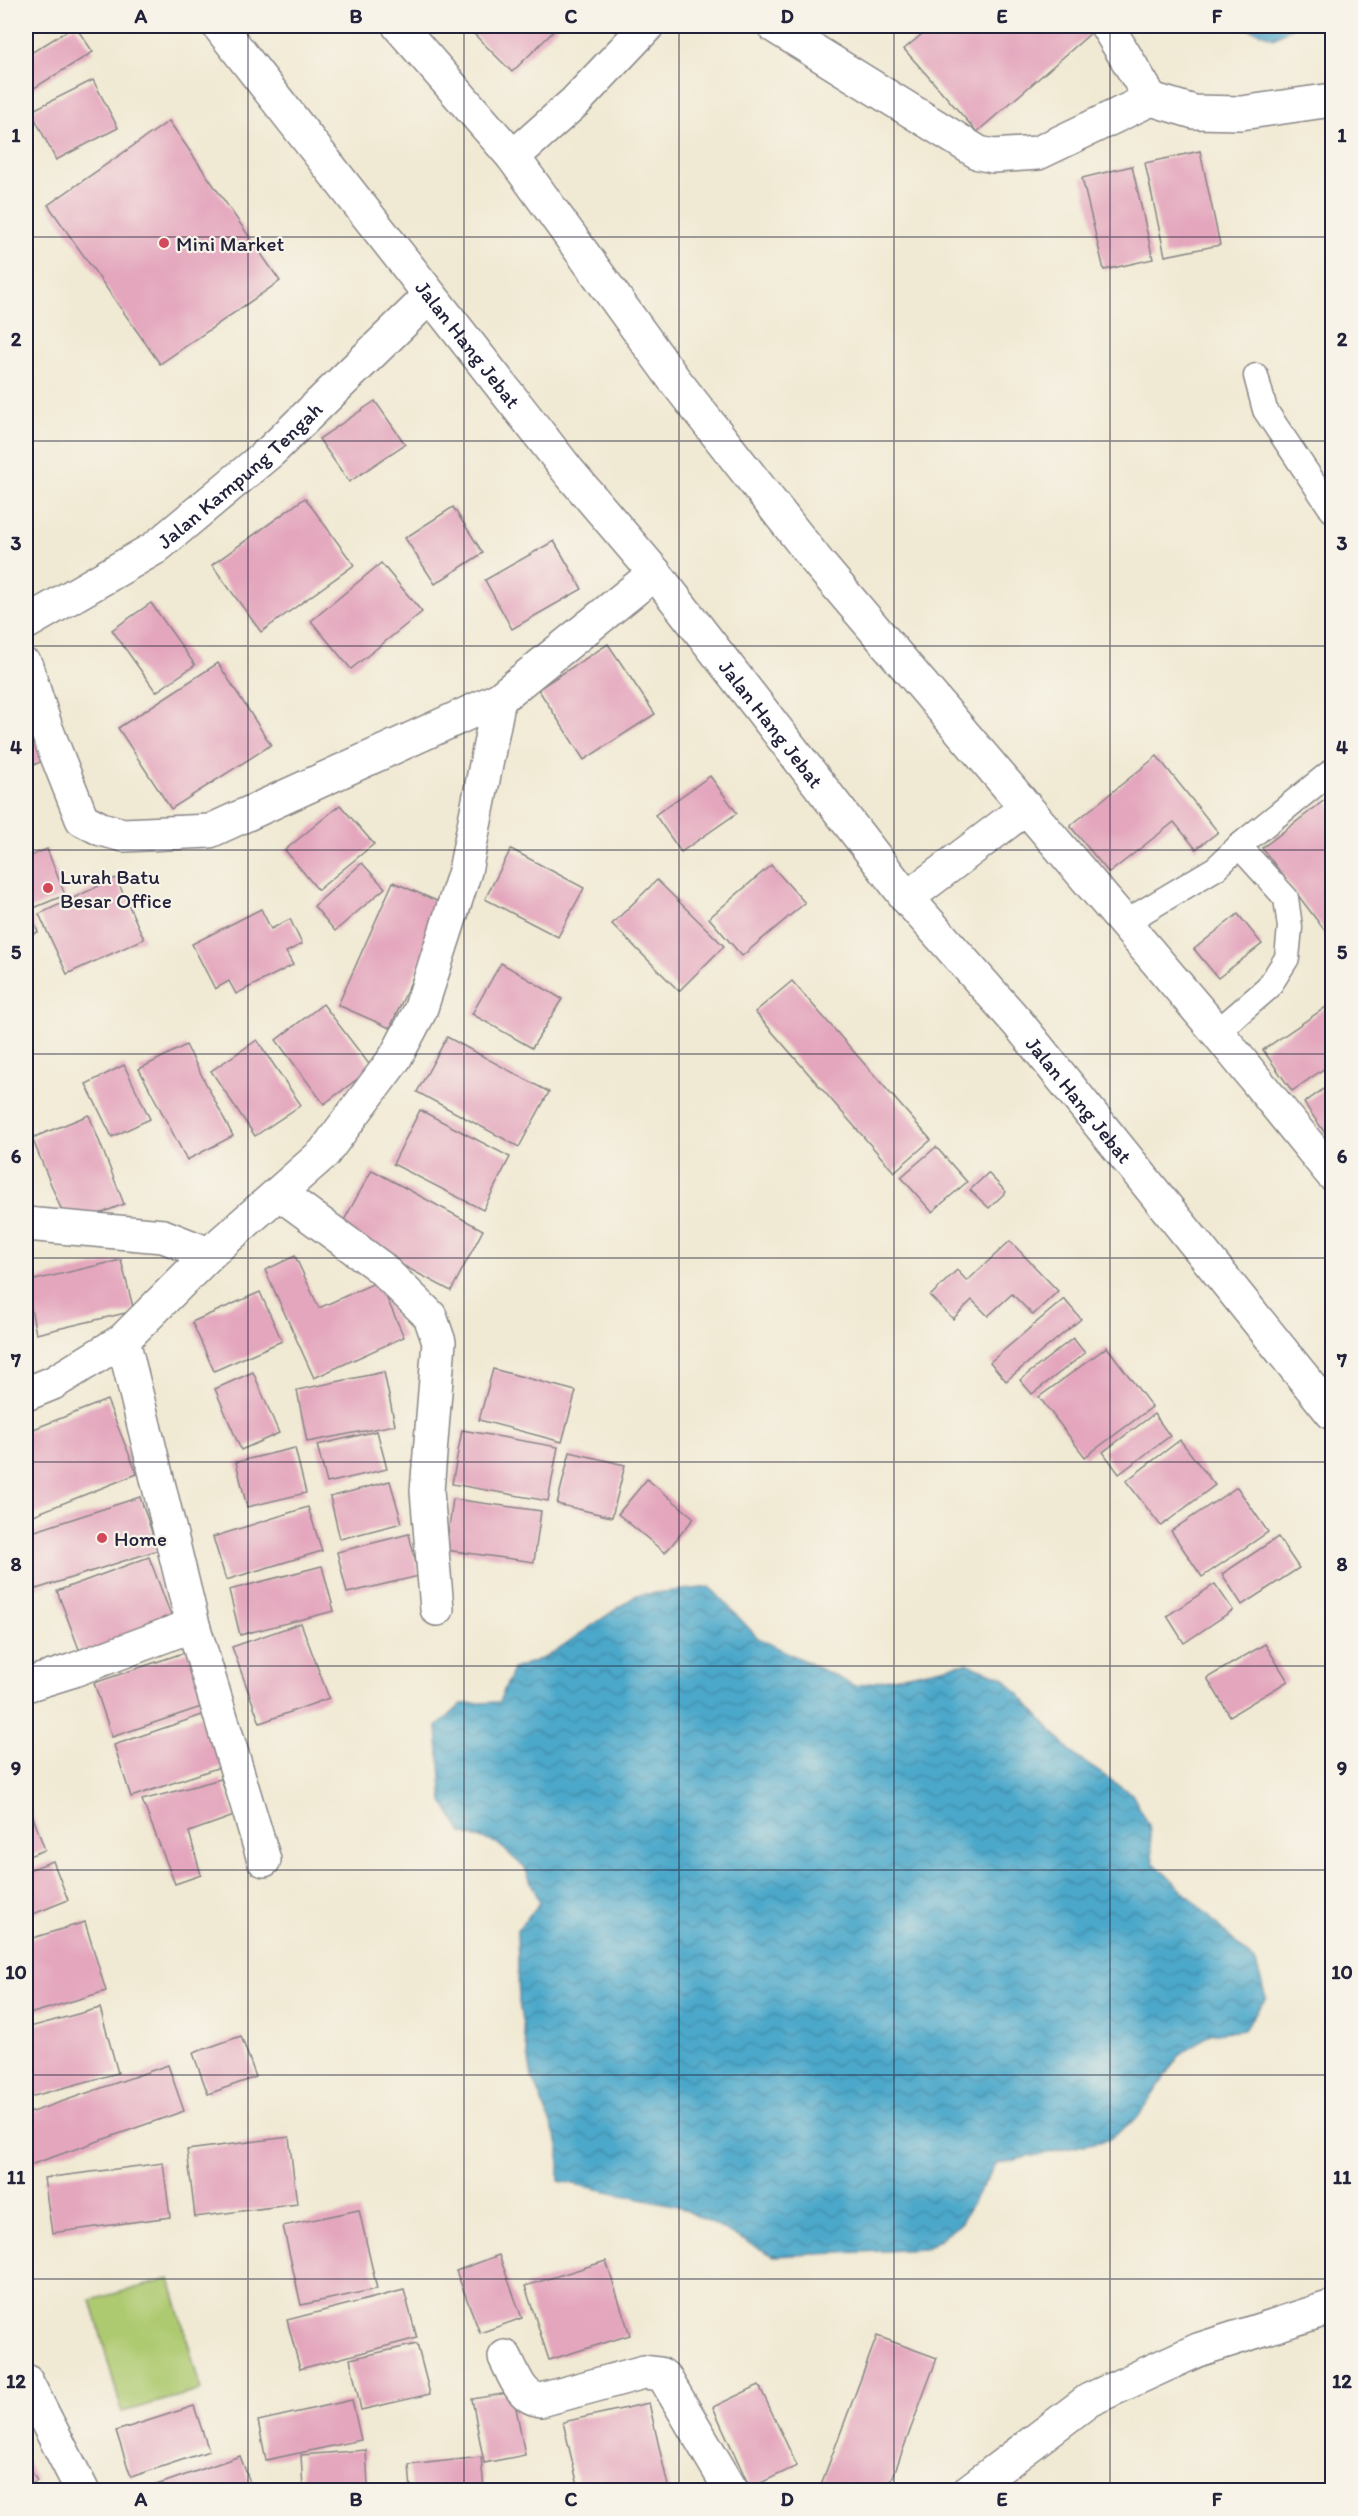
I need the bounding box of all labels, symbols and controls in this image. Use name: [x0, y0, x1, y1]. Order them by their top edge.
text: A: [134, 4, 148, 28]
text: B: [350, 4, 363, 28]
text: C: [565, 4, 578, 28]
text: D: [780, 4, 794, 28]
text: E: [996, 4, 1008, 28]
text: F: [1212, 4, 1223, 28]
text: 1: [11, 123, 21, 147]
text: 1: [1337, 123, 1347, 147]
place label: Mini Market: [176, 231, 284, 256]
marker: Mini Market: [157, 236, 171, 250]
street label: Jalan Hang Jebat: [411, 275, 526, 413]
text: 2: [11, 327, 22, 351]
text: 2: [1337, 327, 1348, 351]
street label: Jalan Kampung Tengah: [152, 396, 327, 553]
text: 3: [11, 531, 22, 555]
text: 3: [1337, 531, 1348, 555]
street label: Jalan Hang Jebat: [714, 654, 829, 793]
text: 4: [10, 735, 22, 759]
text: 4: [1336, 735, 1348, 759]
place label: Lurah Batu Besar Office: [60, 864, 172, 913]
marker: Lurah Batu Besar Office: [41, 881, 55, 895]
text: 5: [11, 940, 22, 964]
text: 5: [1337, 940, 1348, 964]
street label: Jalan Hang Jebat: [1021, 1031, 1138, 1168]
text: 6: [11, 1144, 22, 1168]
text: 6: [1337, 1144, 1348, 1168]
text: 7: [10, 1348, 21, 1372]
text: 7: [1336, 1348, 1347, 1372]
place label: Home: [114, 1526, 167, 1551]
marker: Home: [95, 1531, 109, 1545]
text: 8: [11, 1552, 22, 1576]
text: 8: [1337, 1552, 1348, 1576]
text: 9: [11, 1756, 21, 1780]
text: 9: [1337, 1756, 1347, 1780]
text: 10: [5, 1960, 27, 1984]
text: 10: [1331, 1960, 1353, 1984]
text: 11: [7, 2165, 26, 2189]
text: 11: [1333, 2165, 1352, 2189]
text: 12: [6, 2369, 26, 2393]
text: 12: [1332, 2369, 1352, 2393]
text: A: [134, 2487, 148, 2511]
text: B: [350, 2487, 363, 2511]
text: C: [565, 2487, 578, 2511]
text: D: [780, 2487, 794, 2511]
text: E: [996, 2487, 1008, 2511]
text: F: [1212, 2487, 1223, 2511]

